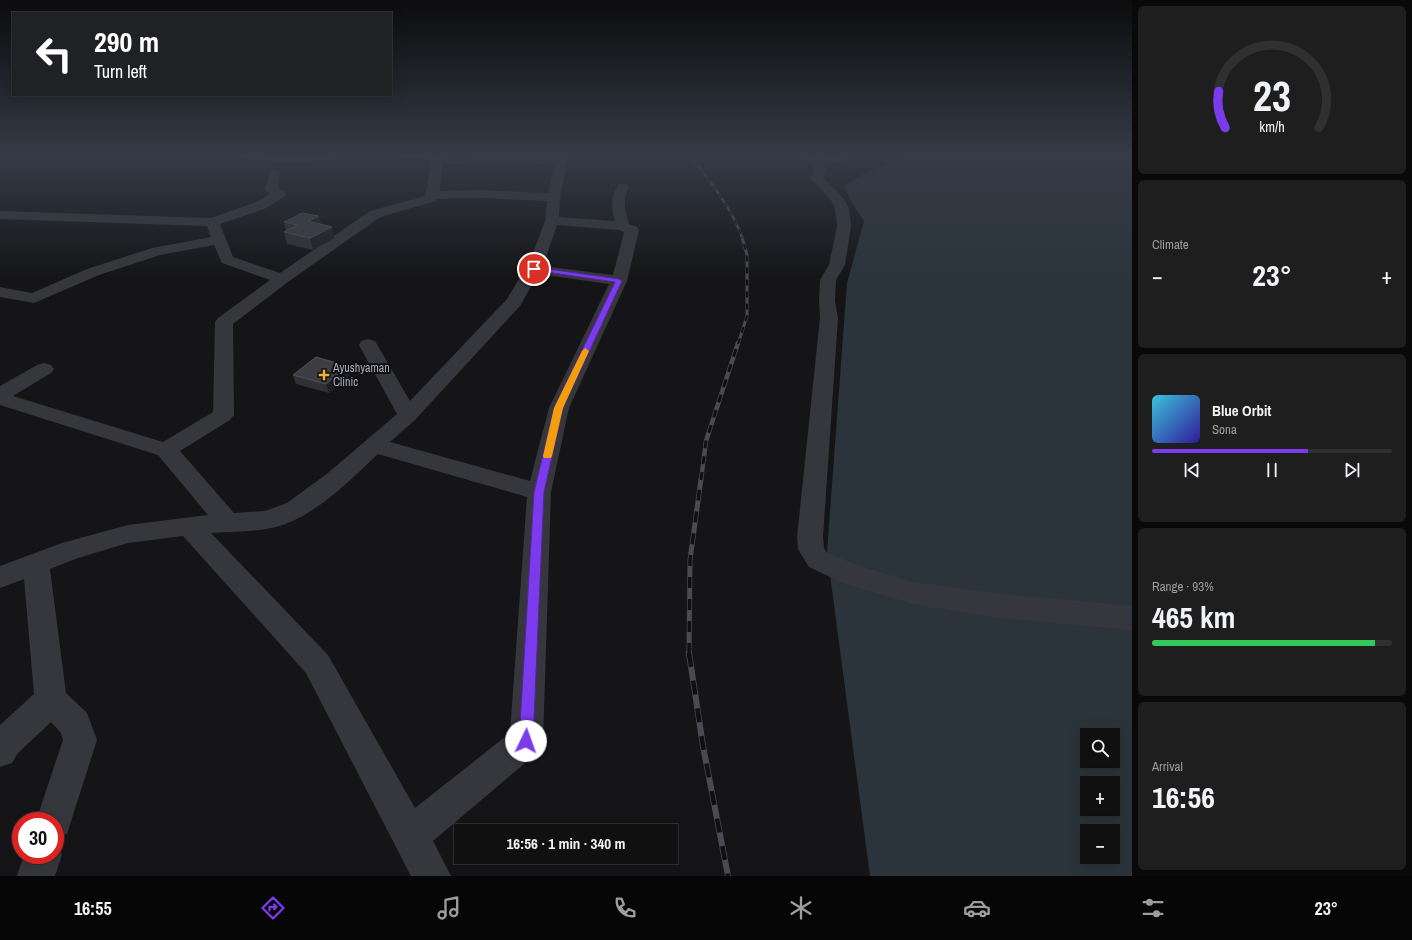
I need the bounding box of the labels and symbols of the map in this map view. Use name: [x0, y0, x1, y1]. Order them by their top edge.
pin: [517, 252, 551, 286]
place label: Ayushyaman Clinic: [332, 360, 390, 390]
marker: Ayushyaman Clinic: [318, 369, 330, 381]
position arrow: [505, 720, 547, 762]
speed limit sign: 30: [12, 812, 64, 864]

